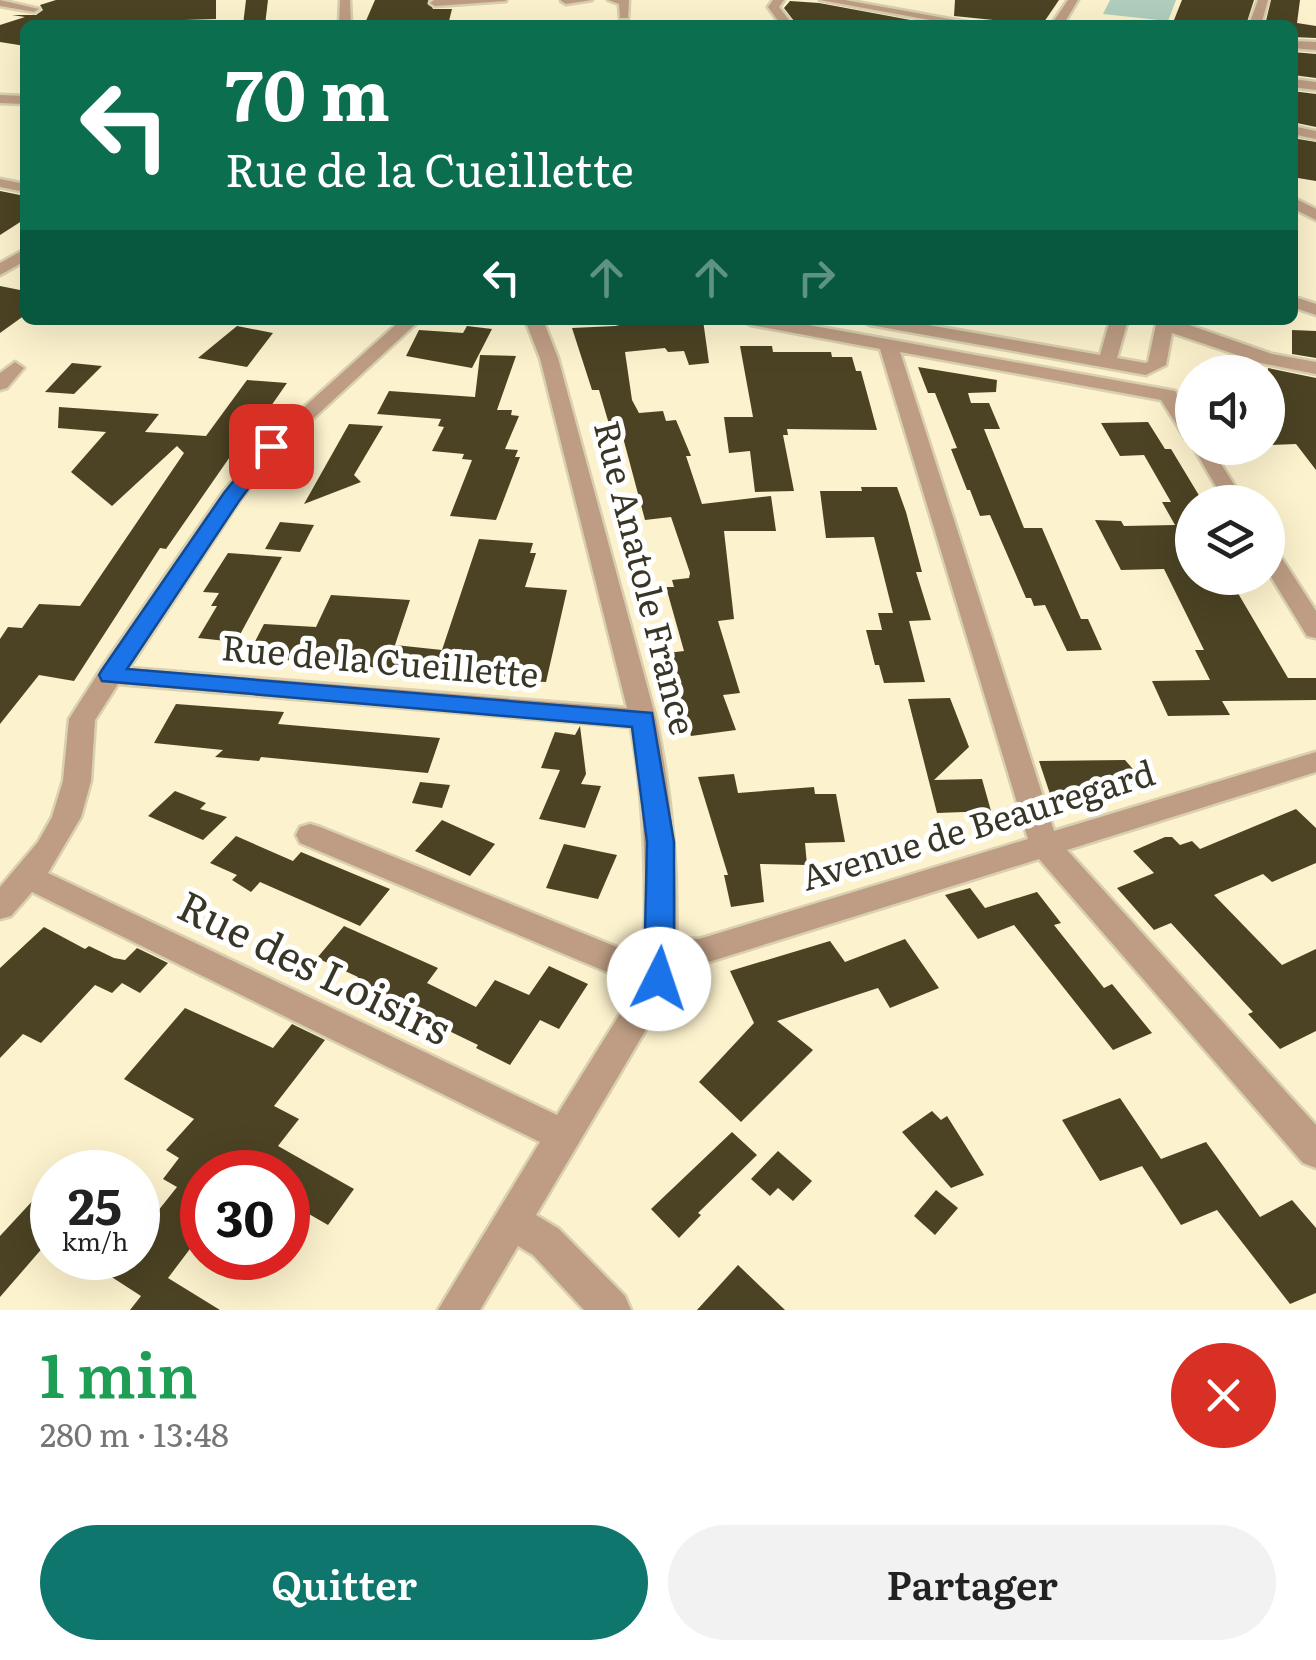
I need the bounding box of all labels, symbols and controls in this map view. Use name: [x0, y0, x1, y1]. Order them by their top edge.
text: 70 m: [225, 39, 390, 143]
icon: left: [60, 60, 190, 190]
text: Rue de la Cueillette: [225, 134, 634, 201]
icon: left: [474, 250, 529, 305]
icon: ahead: [579, 250, 634, 305]
icon: ahead: [684, 250, 739, 305]
icon: right: [789, 250, 844, 305]
map controls: [1175, 355, 1285, 595]
button: sound: [1175, 355, 1285, 465]
pin: [229, 404, 314, 489]
street label: Rue Anatole France: [583, 415, 711, 740]
icon: arrive: [244, 419, 299, 474]
button: layers: [1175, 485, 1285, 595]
street label: Rue de la Cueillette: [220, 619, 541, 699]
street label: Avenue de Beauregard: [794, 745, 1160, 902]
street label: Rue des Loisirs: [169, 872, 462, 1058]
position arrow: [607, 927, 711, 1031]
speed limit sign: 30: [180, 1150, 310, 1280]
text: 25: [68, 1166, 122, 1240]
text: km/h: [62, 1222, 128, 1259]
text: 1 min: [40, 1327, 198, 1416]
button: close: [1171, 1343, 1276, 1448]
text: 280 m · 13:48: [40, 1409, 229, 1457]
button: Quitter: [40, 1525, 648, 1640]
button: Partager: [668, 1525, 1276, 1640]

